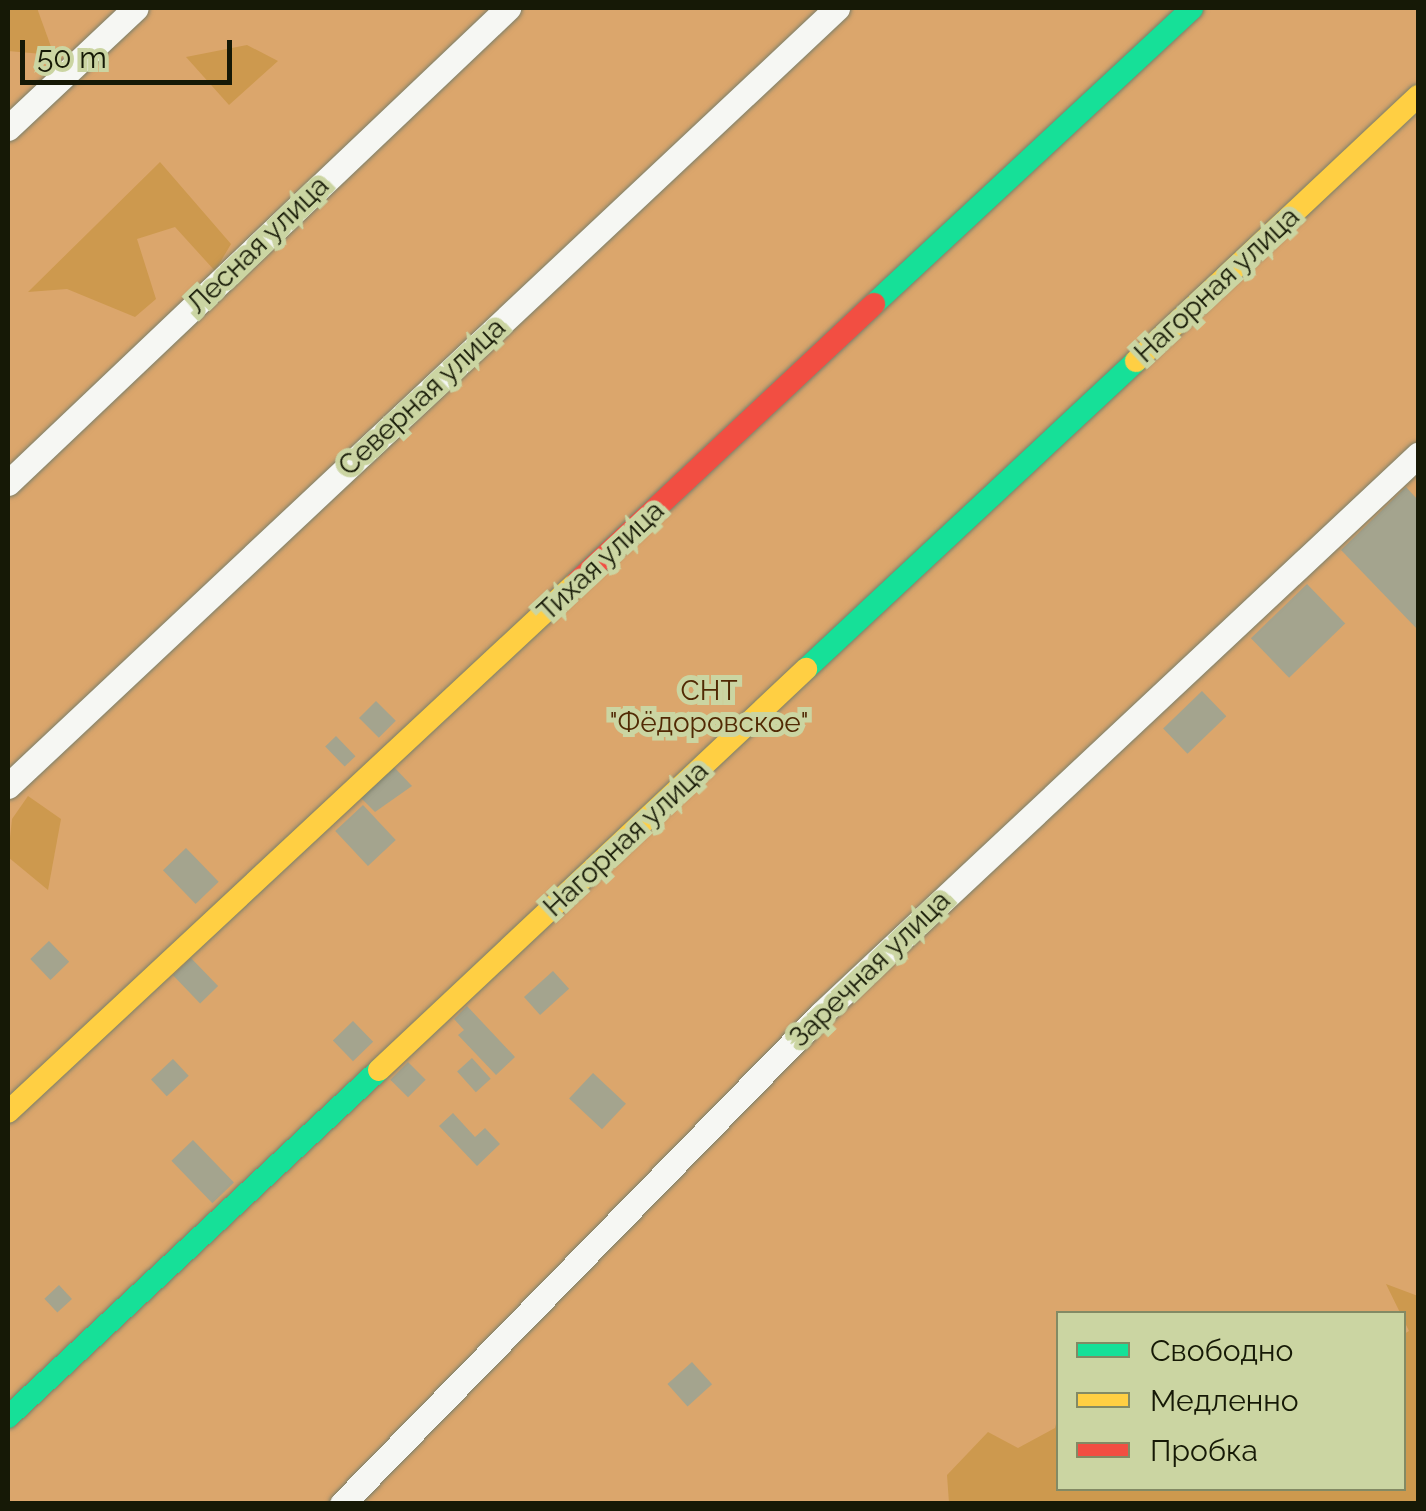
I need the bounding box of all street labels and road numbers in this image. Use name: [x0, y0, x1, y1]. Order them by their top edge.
street label: Лесная улица: [180, 169, 336, 321]
street label: Нагорная улица: [1127, 200, 1307, 370]
street label: Северная улица: [331, 311, 513, 483]
street label: Тихая улица: [531, 494, 671, 628]
street label: Нагорная улица: [536, 754, 716, 924]
street label: Заречная улица: [782, 884, 958, 1054]

